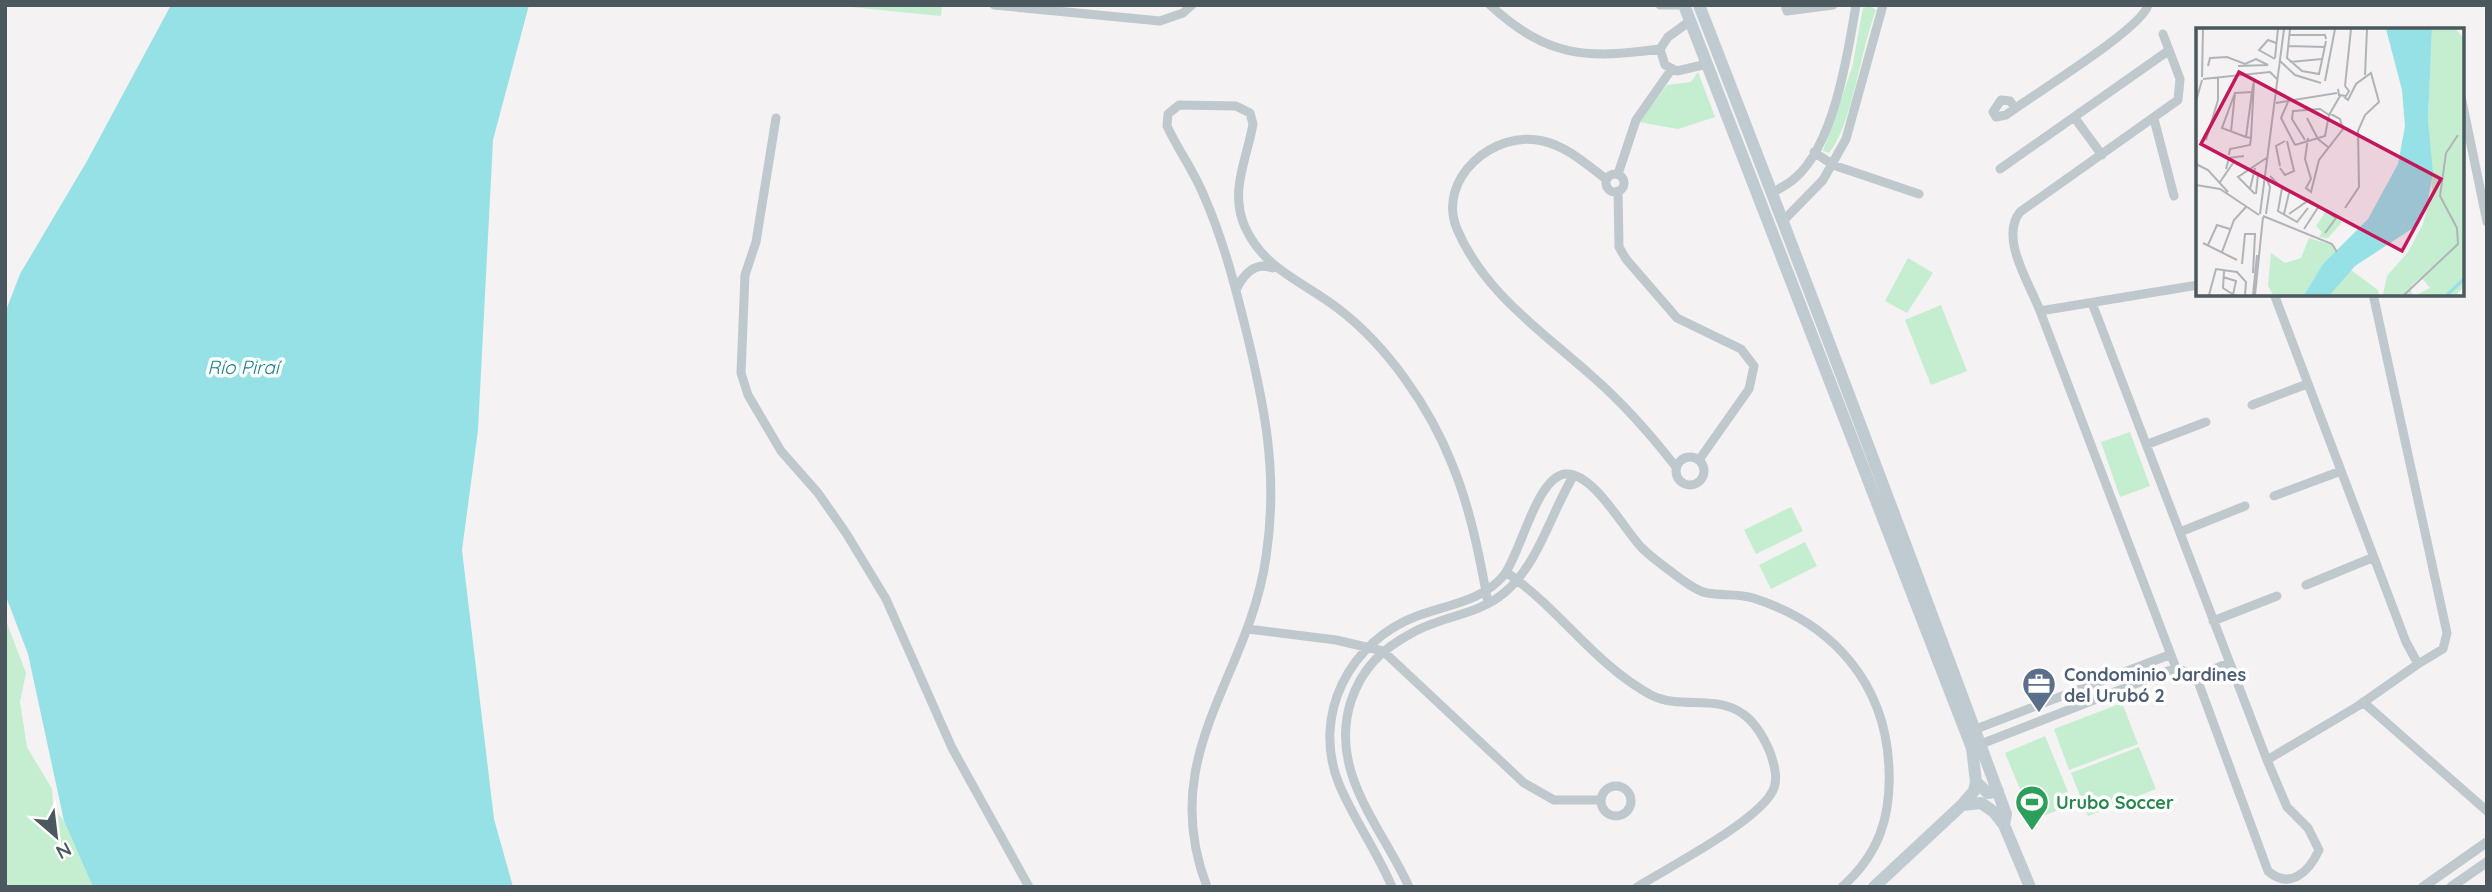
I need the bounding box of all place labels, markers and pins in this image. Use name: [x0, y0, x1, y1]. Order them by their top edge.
place label: Condominio Jardines del Urubó 2: [2064, 663, 2246, 707]
office icon: Condominio Jardines del Urubó 2: [2020, 665, 2058, 714]
sports icon: Urubo Soccer: [2013, 783, 2051, 832]
place label: Urubo Soccer: [2056, 791, 2174, 814]

